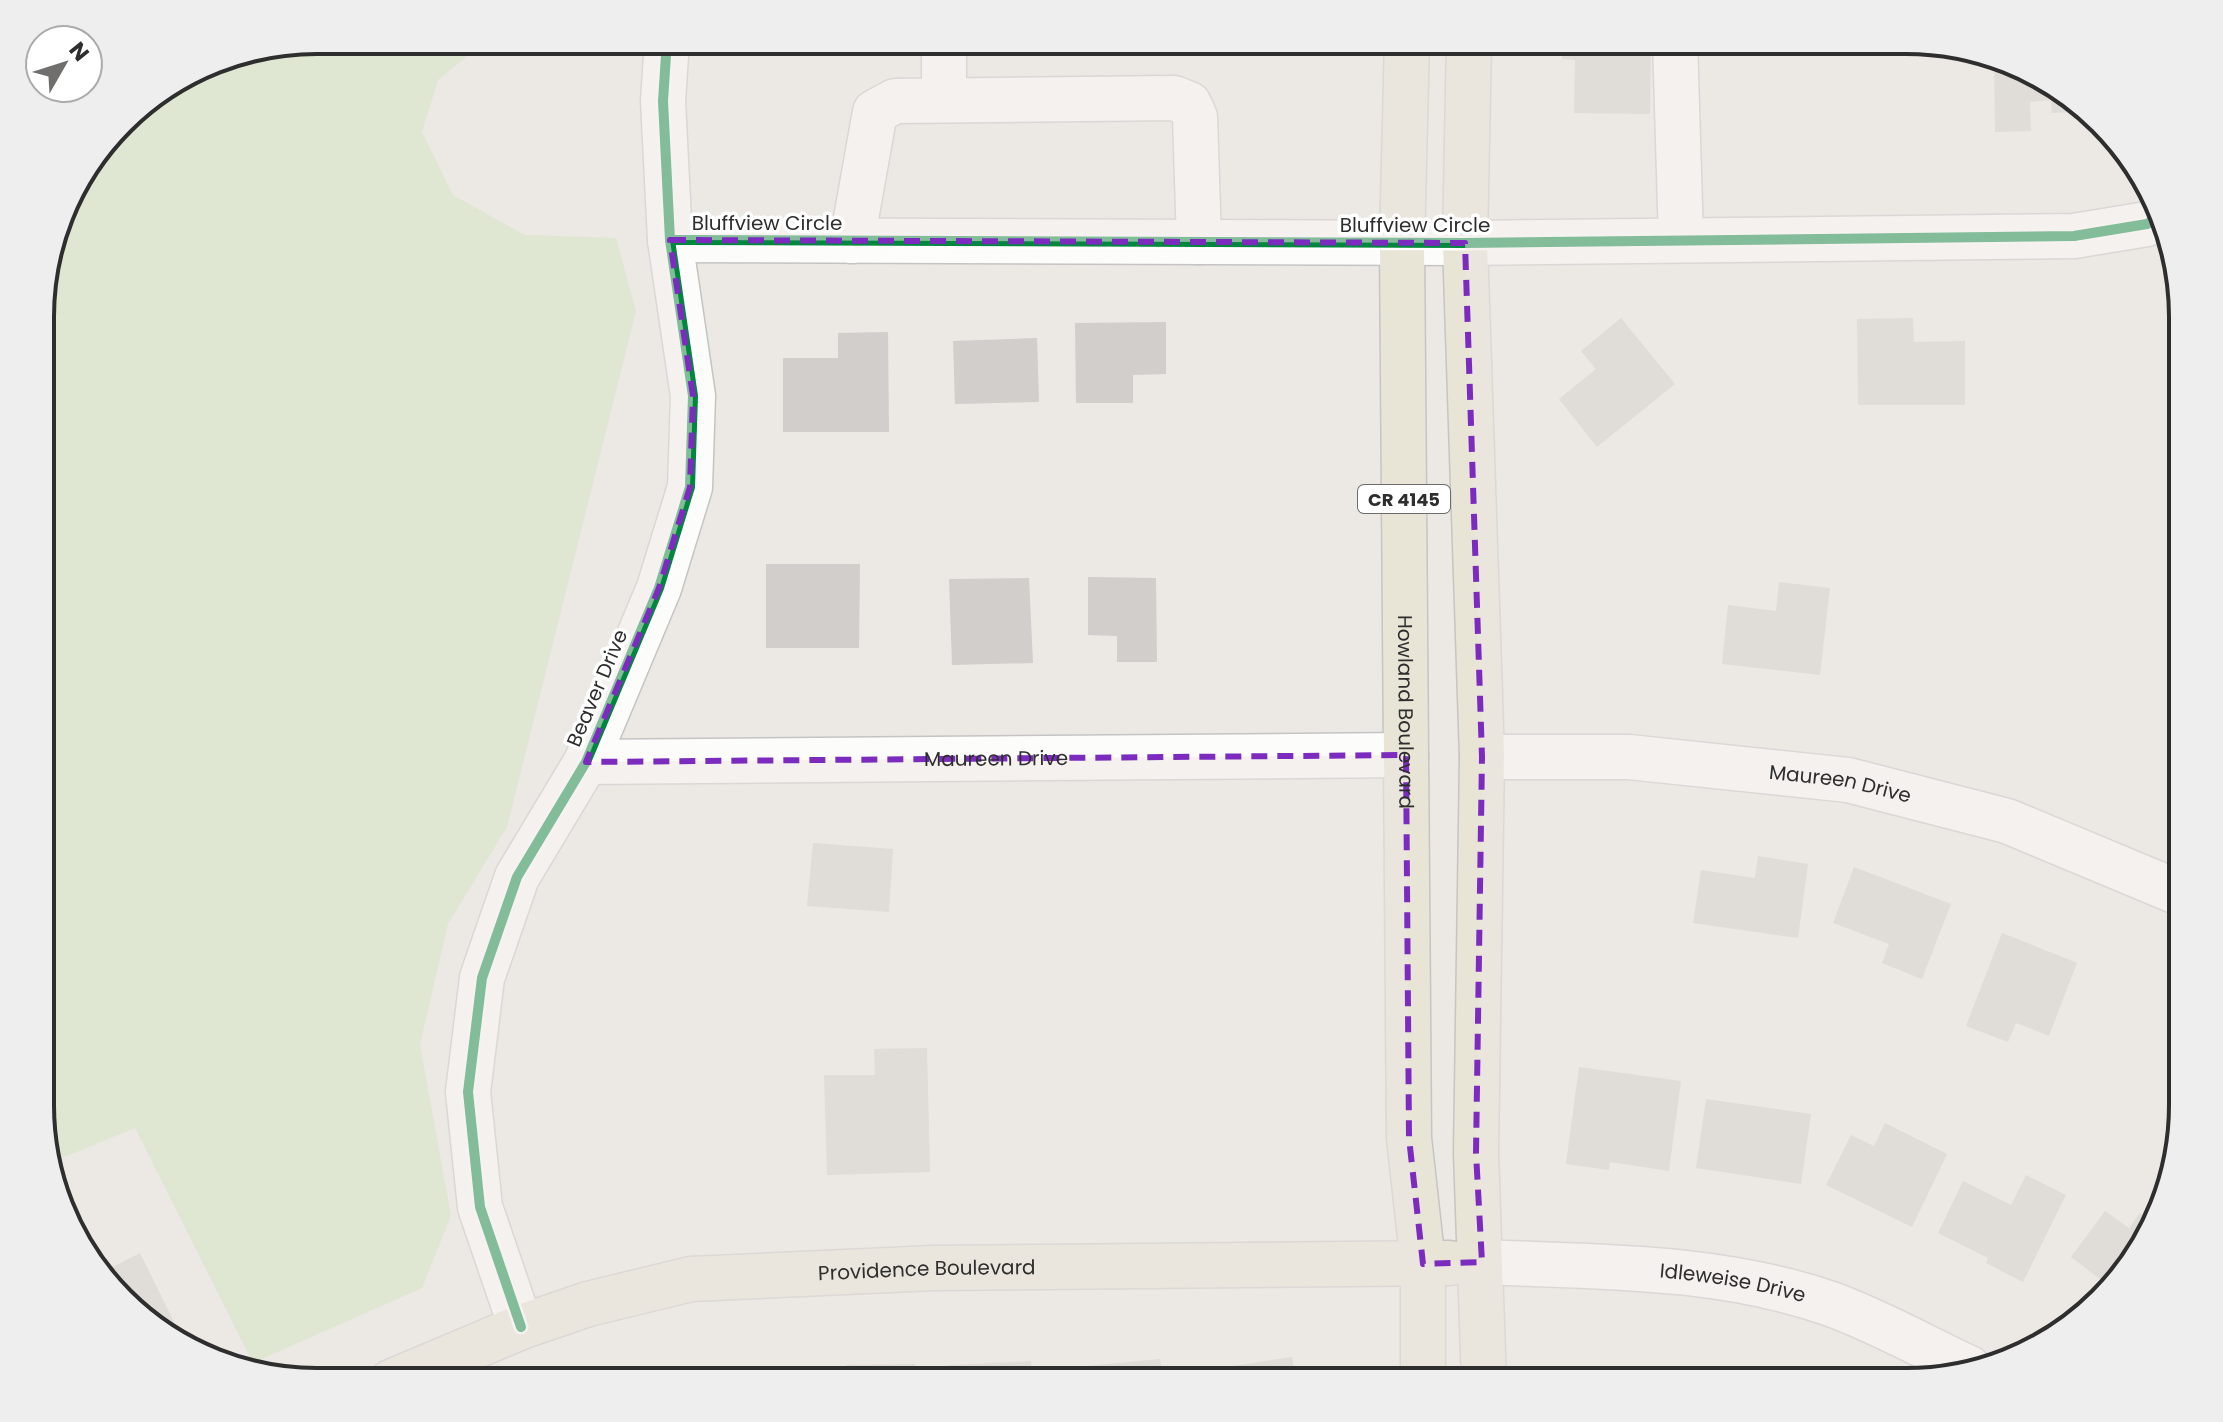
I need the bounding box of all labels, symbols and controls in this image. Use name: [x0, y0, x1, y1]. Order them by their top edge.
north arrow: [24, 24, 104, 104]
text: N: [62, 36, 96, 68]
street label: Bluffview Circle: [692, 209, 842, 237]
street label: Bluffview Circle: [1340, 211, 1490, 239]
road number: CR 4145: [1358, 485, 1450, 513]
street label: Howland Boulevard: [1391, 615, 1420, 809]
street label: Beaver Drive: [560, 625, 634, 751]
street label: Maureen Drive: [924, 744, 1068, 773]
street label: Maureen Drive: [1768, 758, 1914, 810]
street label: Providence Boulevard: [817, 1253, 1036, 1287]
street label: Idleweise Drive: [1659, 1256, 1809, 1309]

